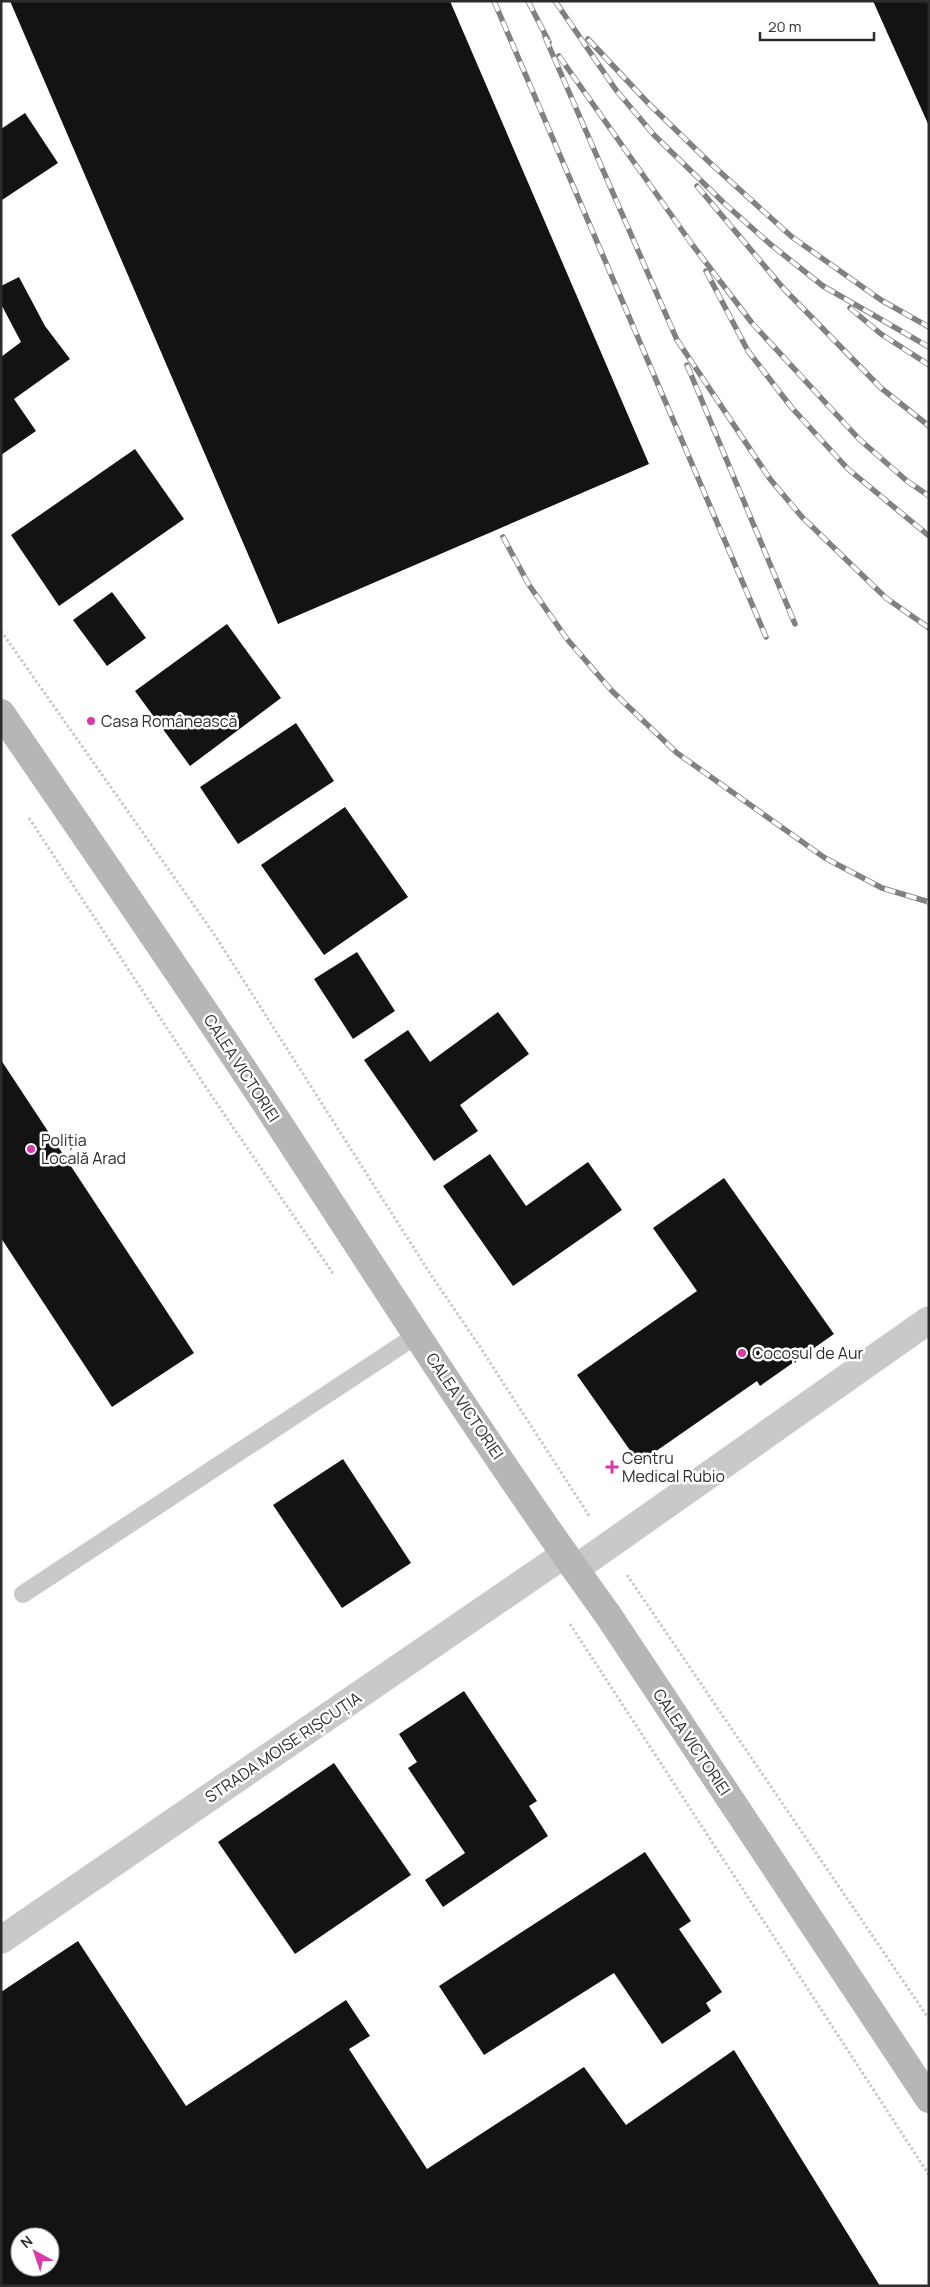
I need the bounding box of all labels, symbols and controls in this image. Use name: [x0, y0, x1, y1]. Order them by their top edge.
scale bar: [760, 10, 874, 42]
text: 20 m: [768, 16, 801, 37]
place label: Casa Românească: [101, 710, 237, 732]
marker: Casa Românească: [85, 715, 97, 727]
street label: CALEA VICTORIEI: [199, 1010, 285, 1126]
place label: Poliția Locală Arad: [41, 1129, 126, 1169]
marker: Poliția Locală Arad: [25, 1143, 37, 1155]
place label: Cocoșul de Aur: [752, 1342, 863, 1364]
marker: Cocoșul de Aur: [736, 1347, 748, 1359]
street label: CALEA VICTORIEI: [421, 1348, 509, 1464]
place label: Centru Medical Rubio: [622, 1447, 725, 1487]
marker: Centru Medical Rubio: [606, 1461, 618, 1473]
street label: CALEA VICTORIEI: [648, 1684, 736, 1800]
street label: STRADA MOISE RIȘCUȚIA: [201, 1686, 365, 1808]
north arrow: [10, 2227, 60, 2277]
text: N: [16, 2231, 36, 2252]

